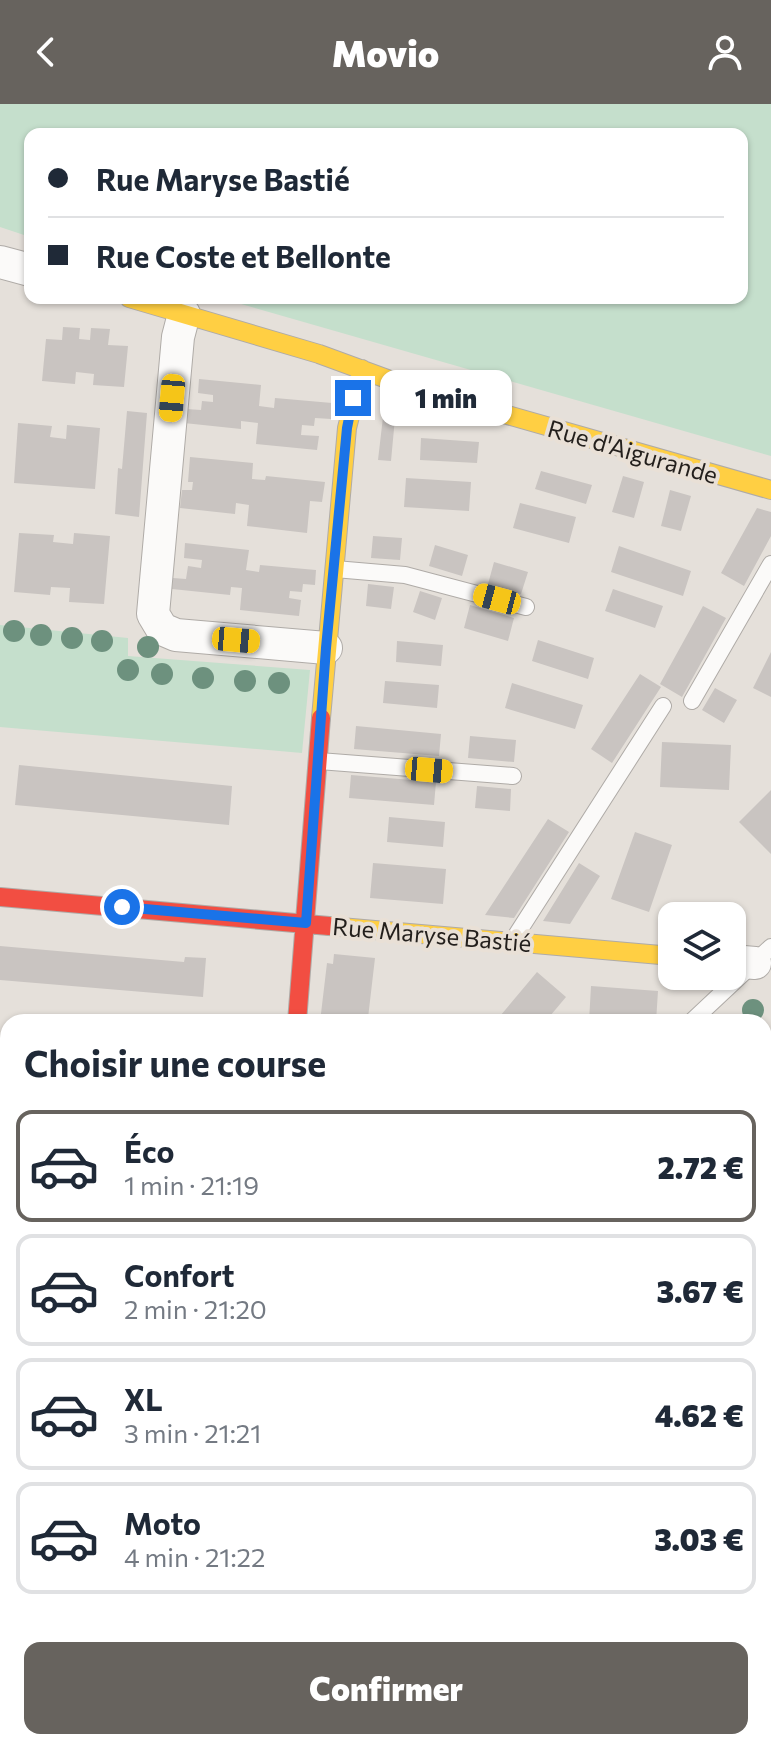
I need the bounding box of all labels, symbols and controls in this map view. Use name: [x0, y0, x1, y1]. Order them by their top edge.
icon: back: [24, 30, 68, 74]
text: Movio: [332, 30, 439, 74]
icon: person: [703, 30, 747, 74]
text: Rue Maryse Bastié: [96, 160, 350, 197]
text: Rue Coste et Bellonte: [96, 237, 391, 274]
callout: 1 min: [381, 370, 513, 426]
car: [158, 373, 186, 423]
route end: [335, 380, 371, 416]
text: 1 min: [415, 382, 477, 413]
street label: Rue d'Aigurande: [545, 413, 721, 489]
car: [471, 581, 523, 617]
car: [211, 626, 261, 654]
car: [404, 756, 454, 784]
route start: [104, 889, 140, 925]
map controls: [658, 902, 746, 990]
button: layers: [658, 902, 746, 990]
street label: Rue Maryse Bastié: [331, 911, 533, 957]
text: Choisir une course: [24, 1040, 326, 1084]
icon: car: [28, 1130, 100, 1202]
text: Éco: [124, 1132, 174, 1169]
text: 2.72 €: [658, 1148, 744, 1185]
text: 1 min · 21:19: [124, 1169, 259, 1200]
icon: car: [28, 1254, 100, 1326]
text: Confort: [124, 1256, 235, 1293]
text: 3.67 €: [657, 1272, 744, 1309]
text: 2 min · 21:20: [124, 1293, 267, 1324]
icon: car: [28, 1378, 100, 1450]
text: XL: [124, 1380, 163, 1417]
text: 4.62 €: [655, 1396, 744, 1433]
text: 3 min · 21:21: [124, 1417, 261, 1448]
icon: car: [28, 1502, 100, 1574]
text: Moto: [124, 1504, 201, 1541]
text: 3.03 €: [654, 1520, 744, 1557]
text: 4 min · 21:22: [124, 1541, 265, 1572]
button: Confirmer: [24, 1642, 748, 1734]

